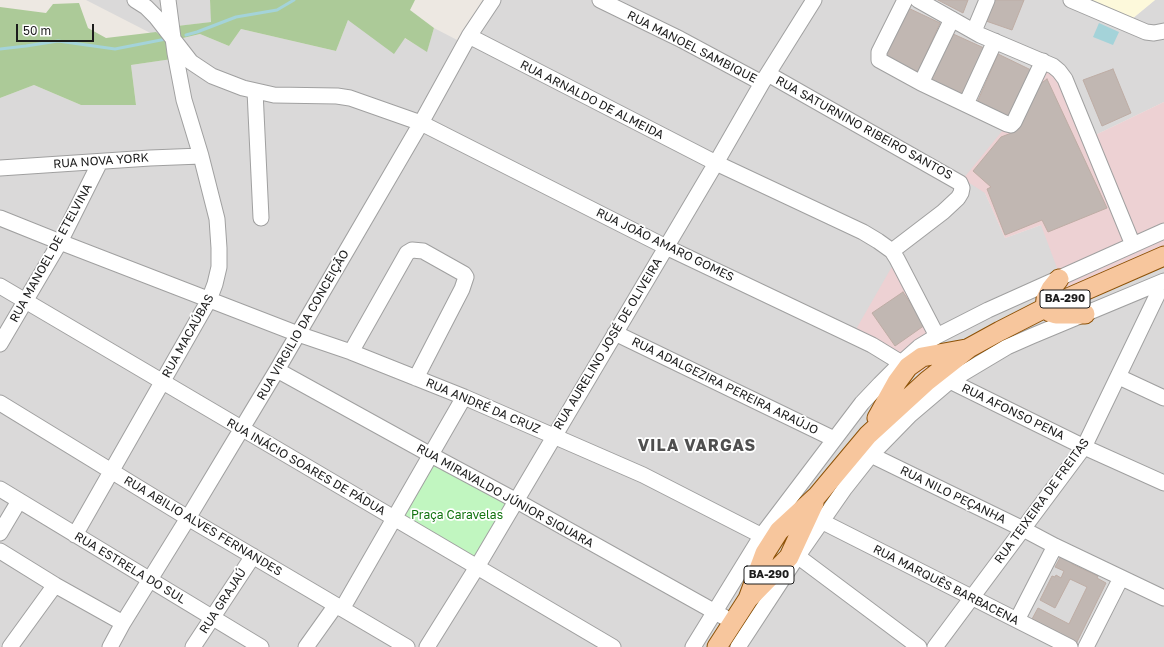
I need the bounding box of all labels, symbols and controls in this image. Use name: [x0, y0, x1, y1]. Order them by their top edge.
street label: RUA MANOEL SAMBIQUE: [625, 8, 759, 86]
scale bar: [18, 16, 96, 42]
text: 50 m: [23, 23, 51, 38]
street label: RUA ARNALDO DE ALMEIDA: [518, 57, 666, 143]
street label: RUA SATURNINO RIBEIRO SANTOS: [773, 73, 955, 183]
street label: RUA NOVA YORK: [53, 150, 149, 172]
street label: RUA MANOEL DE ETELVINA: [7, 181, 95, 325]
street label: RUA JOÃO AMARO GOMES: [594, 205, 736, 285]
street label: RUA VIRGILIO DA CONCEIÇÃO: [254, 247, 352, 403]
street label: RUA AURELINO JOSÉ DE OLIVEIRA: [551, 255, 665, 433]
road number: BA-290: [1040, 290, 1090, 308]
street label: RUA MACAÚBAS: [159, 292, 217, 380]
street label: RUA ADALGEZIRA PEREIRA ARAÚJO: [629, 334, 821, 438]
street label: RUA ANDRÉ DA CRUZ: [424, 375, 542, 437]
street label: RUA AFONSO PENA: [959, 381, 1067, 443]
street label: RUA INÁCIO SOARES DE PÁDUA: [224, 416, 388, 518]
district label: VILA VARGAS: [638, 436, 756, 456]
street label: RUA TEIXEIRA DE FREITAS: [992, 436, 1092, 566]
street label: RUA MIRAVALDO JÚNIOR SIQUARA: [414, 441, 596, 551]
street label: RUA NILO PEÇANHA: [898, 463, 1008, 527]
street label: RUA ABILIO ALVES FERNANDES: [121, 473, 285, 579]
park label: Praça Caravelas: [411, 508, 503, 522]
street label: RUA ESTRELA DO SUL: [72, 529, 188, 607]
street label: RUA MARQUÊS BARBACENA: [871, 542, 1021, 628]
street label: RUA GRAJAÚ: [197, 566, 249, 636]
road number: BA-290: [744, 566, 794, 584]

